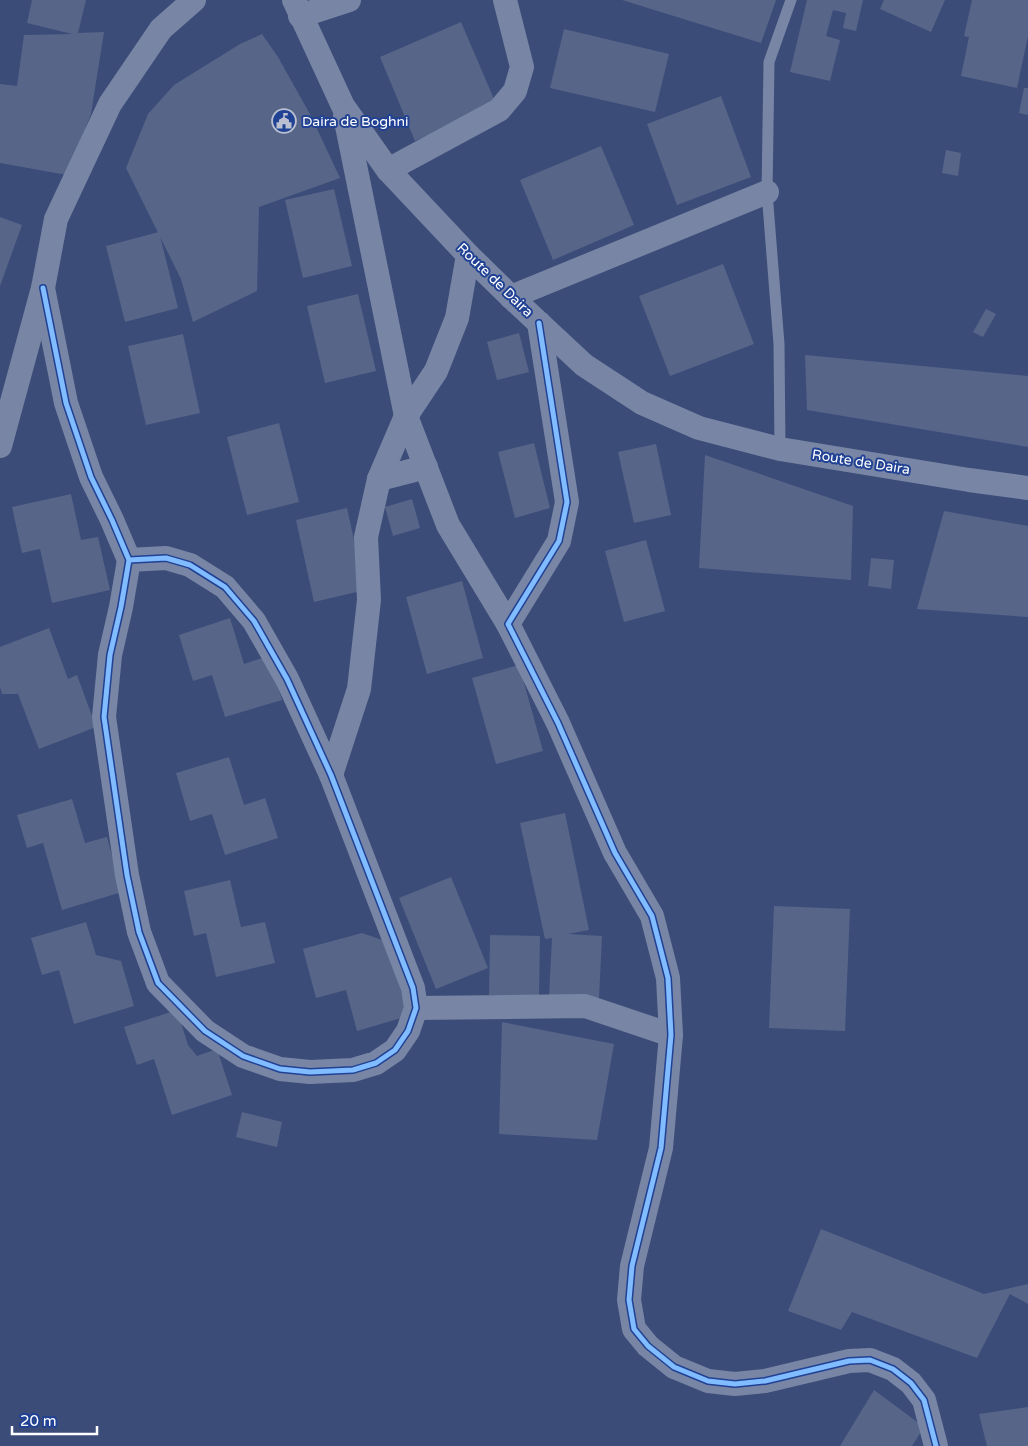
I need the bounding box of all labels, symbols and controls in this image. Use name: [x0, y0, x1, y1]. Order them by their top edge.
public building icon: Daira de Boghni: [271, 108, 297, 134]
place label: Daira de Boghni: [302, 113, 409, 130]
street label: Route de Daira: [453, 239, 537, 321]
street label: Route de Daira: [811, 446, 911, 478]
scale bar: [12, 1404, 98, 1436]
text: 20 m: [20, 1412, 57, 1430]

